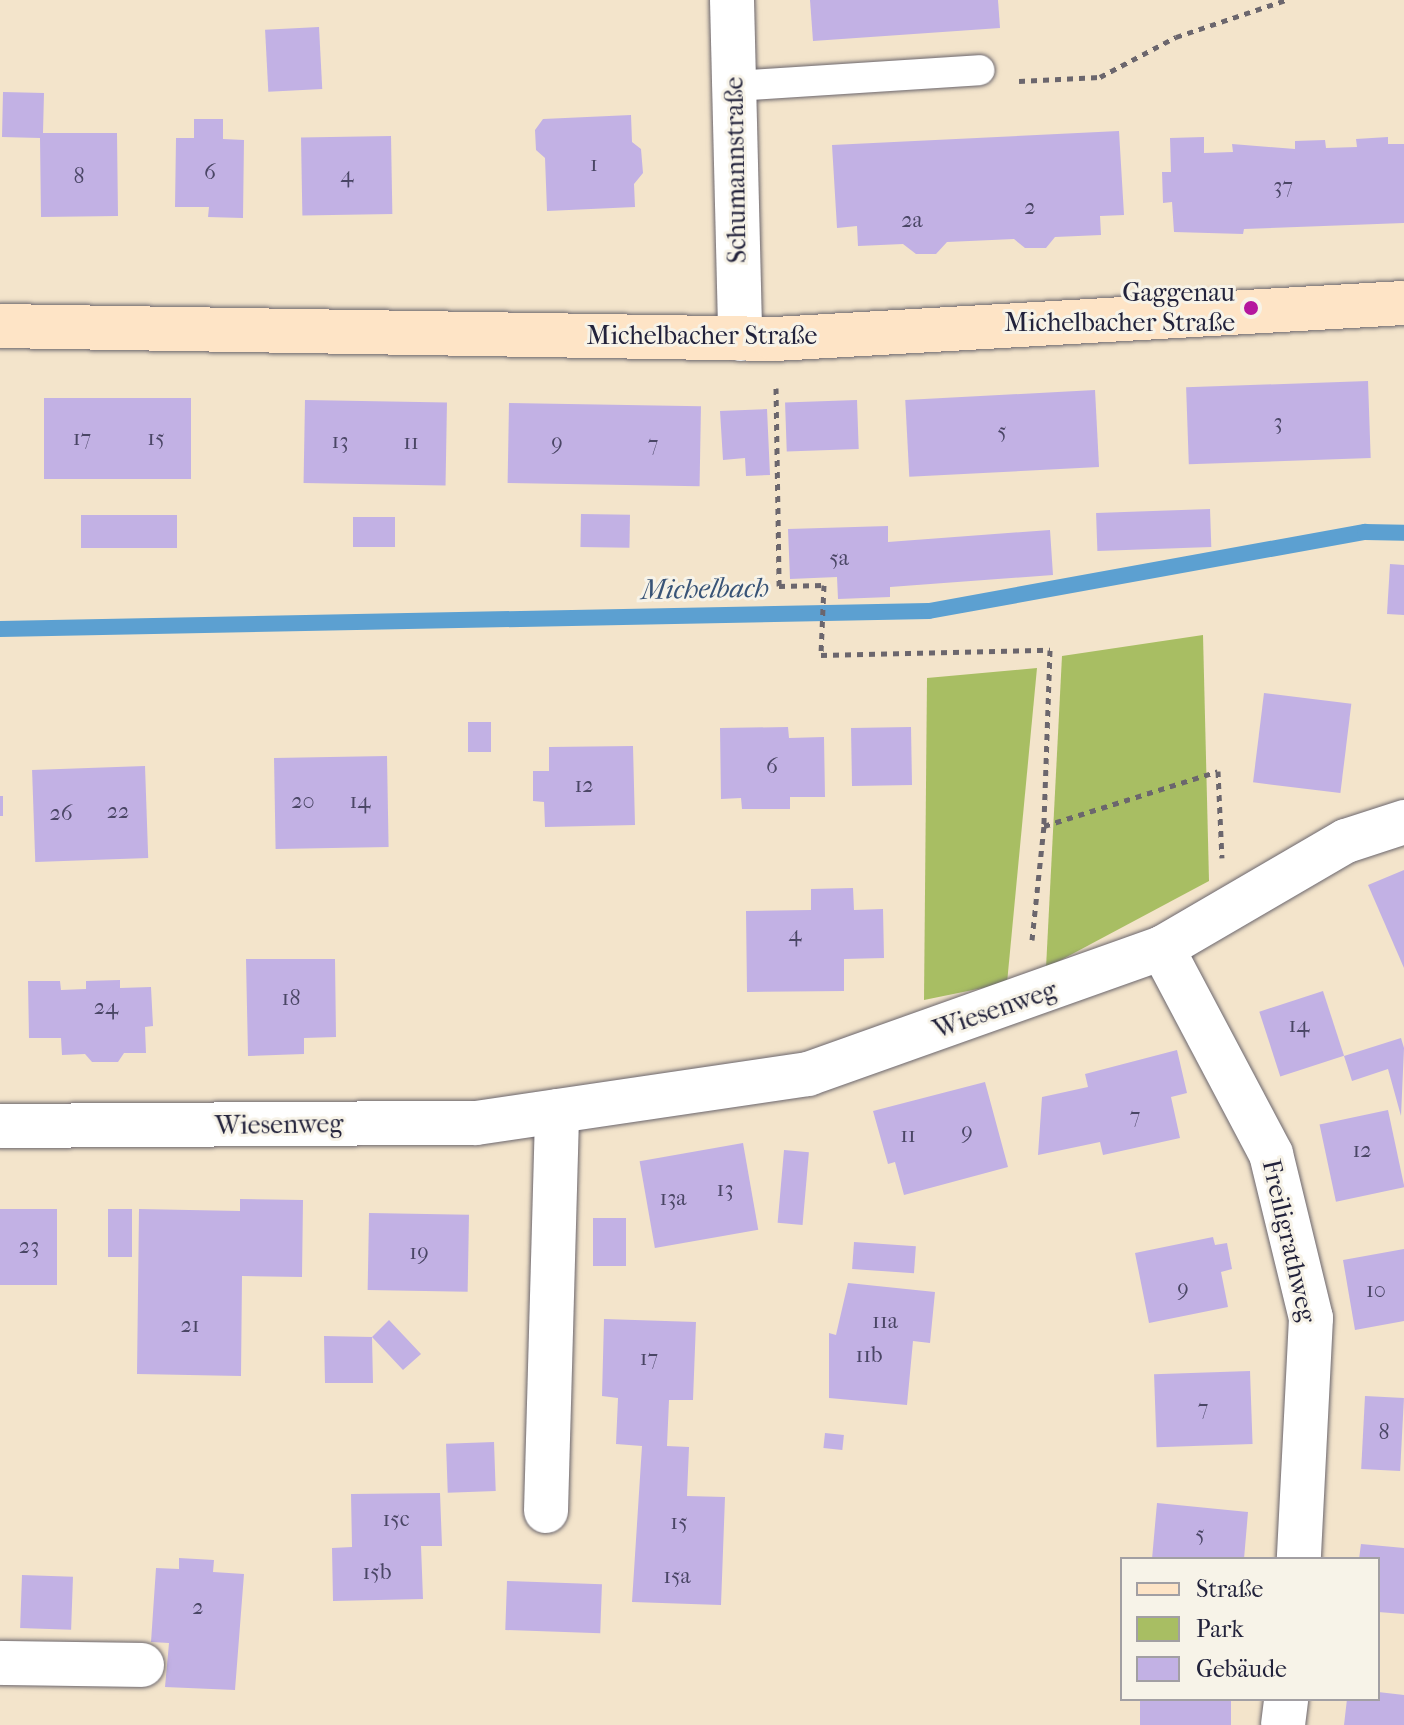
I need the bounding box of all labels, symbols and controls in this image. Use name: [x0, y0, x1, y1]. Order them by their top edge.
street label: Schumannstraße: [719, 76, 753, 264]
house number: 1: [590, 152, 598, 178]
house number: 6: [204, 160, 216, 186]
house number: 4: [341, 163, 353, 189]
house number: 8: [73, 164, 85, 190]
house number: 37: [1273, 174, 1293, 200]
house number: 2: [1024, 195, 1036, 221]
house number: 2a: [901, 208, 923, 234]
place label: Gaggenau Michelbacher Straße: [1004, 277, 1235, 338]
marker: Gaggenau Michelbacher Straße: [1242, 299, 1260, 317]
street label: Michelbacher Straße: [587, 320, 817, 352]
house number: 3: [1273, 410, 1283, 436]
house number: 5: [997, 419, 1007, 445]
house number: 17: [73, 426, 91, 452]
house number: 15: [147, 426, 165, 452]
house number: 13: [332, 429, 348, 455]
house number: 11: [403, 430, 419, 456]
house number: 9: [551, 430, 563, 456]
house number: 7: [648, 432, 658, 458]
house number: 5a: [829, 546, 849, 572]
water label: Michelbach: [641, 571, 769, 607]
house number: 6: [766, 754, 778, 780]
house number: 12: [574, 773, 594, 799]
house number: 20: [291, 789, 315, 815]
house number: 14: [350, 789, 370, 815]
house number: 22: [107, 799, 129, 825]
house number: 26: [49, 801, 73, 827]
house number: 4: [789, 922, 801, 948]
street label: Wiesenweg: [929, 974, 1061, 1046]
house number: 18: [282, 986, 300, 1012]
house number: 24: [94, 995, 118, 1021]
house number: 14: [1289, 1013, 1309, 1039]
house number: 7: [1130, 1104, 1140, 1130]
street label: Wiesenweg: [215, 1108, 343, 1142]
house number: 9: [961, 1119, 973, 1145]
house number: 11: [900, 1123, 916, 1149]
house number: 12: [1352, 1138, 1372, 1164]
street label: Freiligrathweg: [1255, 1157, 1323, 1325]
house number: 13: [717, 1177, 733, 1203]
house number: 13a: [659, 1186, 687, 1212]
house number: 23: [19, 1234, 39, 1260]
house number: 19: [409, 1240, 429, 1266]
house number: 9: [1177, 1276, 1189, 1302]
house number: 10: [1366, 1278, 1386, 1304]
house number: 11a: [872, 1309, 898, 1335]
house number: 21: [180, 1313, 200, 1339]
house number: 11b: [855, 1343, 883, 1369]
house number: 17: [640, 1346, 658, 1372]
house number: 7: [1198, 1396, 1208, 1422]
house number: 8: [1378, 1420, 1390, 1446]
house number: 15c: [383, 1507, 409, 1533]
house number: 15: [670, 1510, 688, 1536]
house number: 5: [1195, 1522, 1205, 1548]
legend: [1120, 1557, 1380, 1701]
house number: 15b: [363, 1560, 391, 1586]
house number: 15a: [663, 1564, 691, 1590]
text: Straße: [1196, 1575, 1263, 1603]
house number: 2: [192, 1595, 204, 1621]
text: Park: [1196, 1615, 1244, 1643]
text: Gebäude: [1196, 1655, 1287, 1683]

